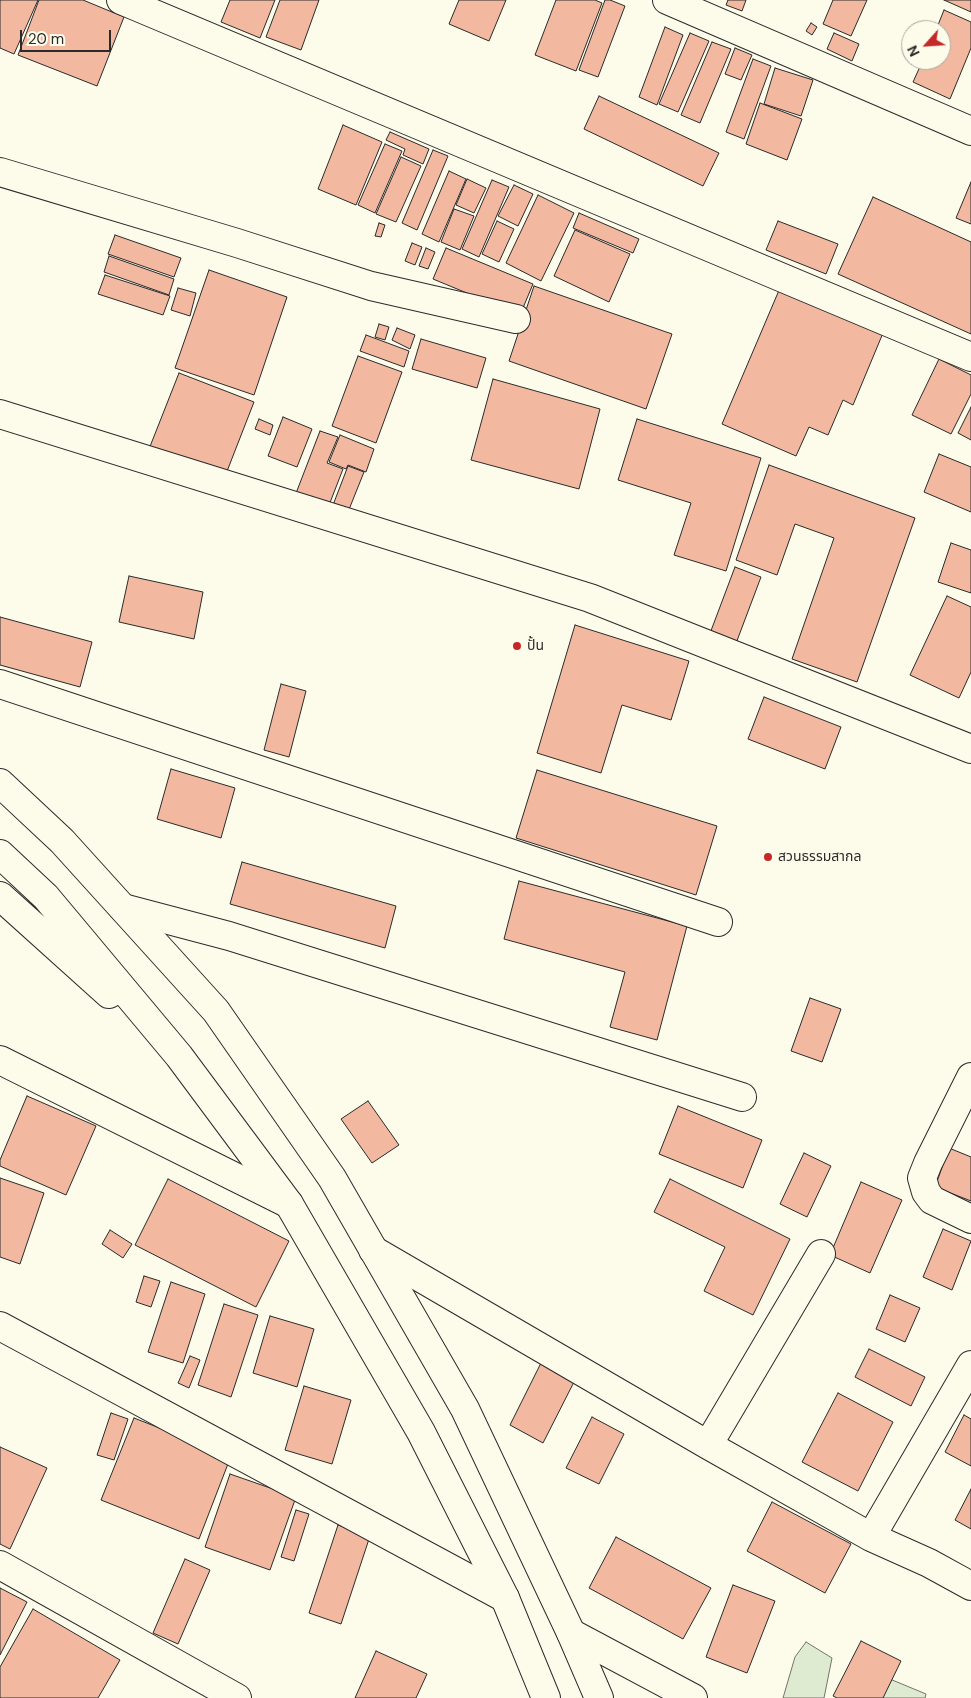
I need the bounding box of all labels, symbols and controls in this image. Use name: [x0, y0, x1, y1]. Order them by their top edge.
scale bar: [22, 20, 114, 52]
north arrow: [901, 20, 951, 70]
text: 20 m: [28, 29, 64, 49]
text: N: [903, 43, 924, 60]
place label: ปั้น: [527, 638, 544, 654]
marker: ปั้น: [511, 640, 523, 652]
place label: สวนธรรมสากล: [778, 849, 861, 865]
marker: สวนธรรมสากล: [762, 851, 774, 863]

